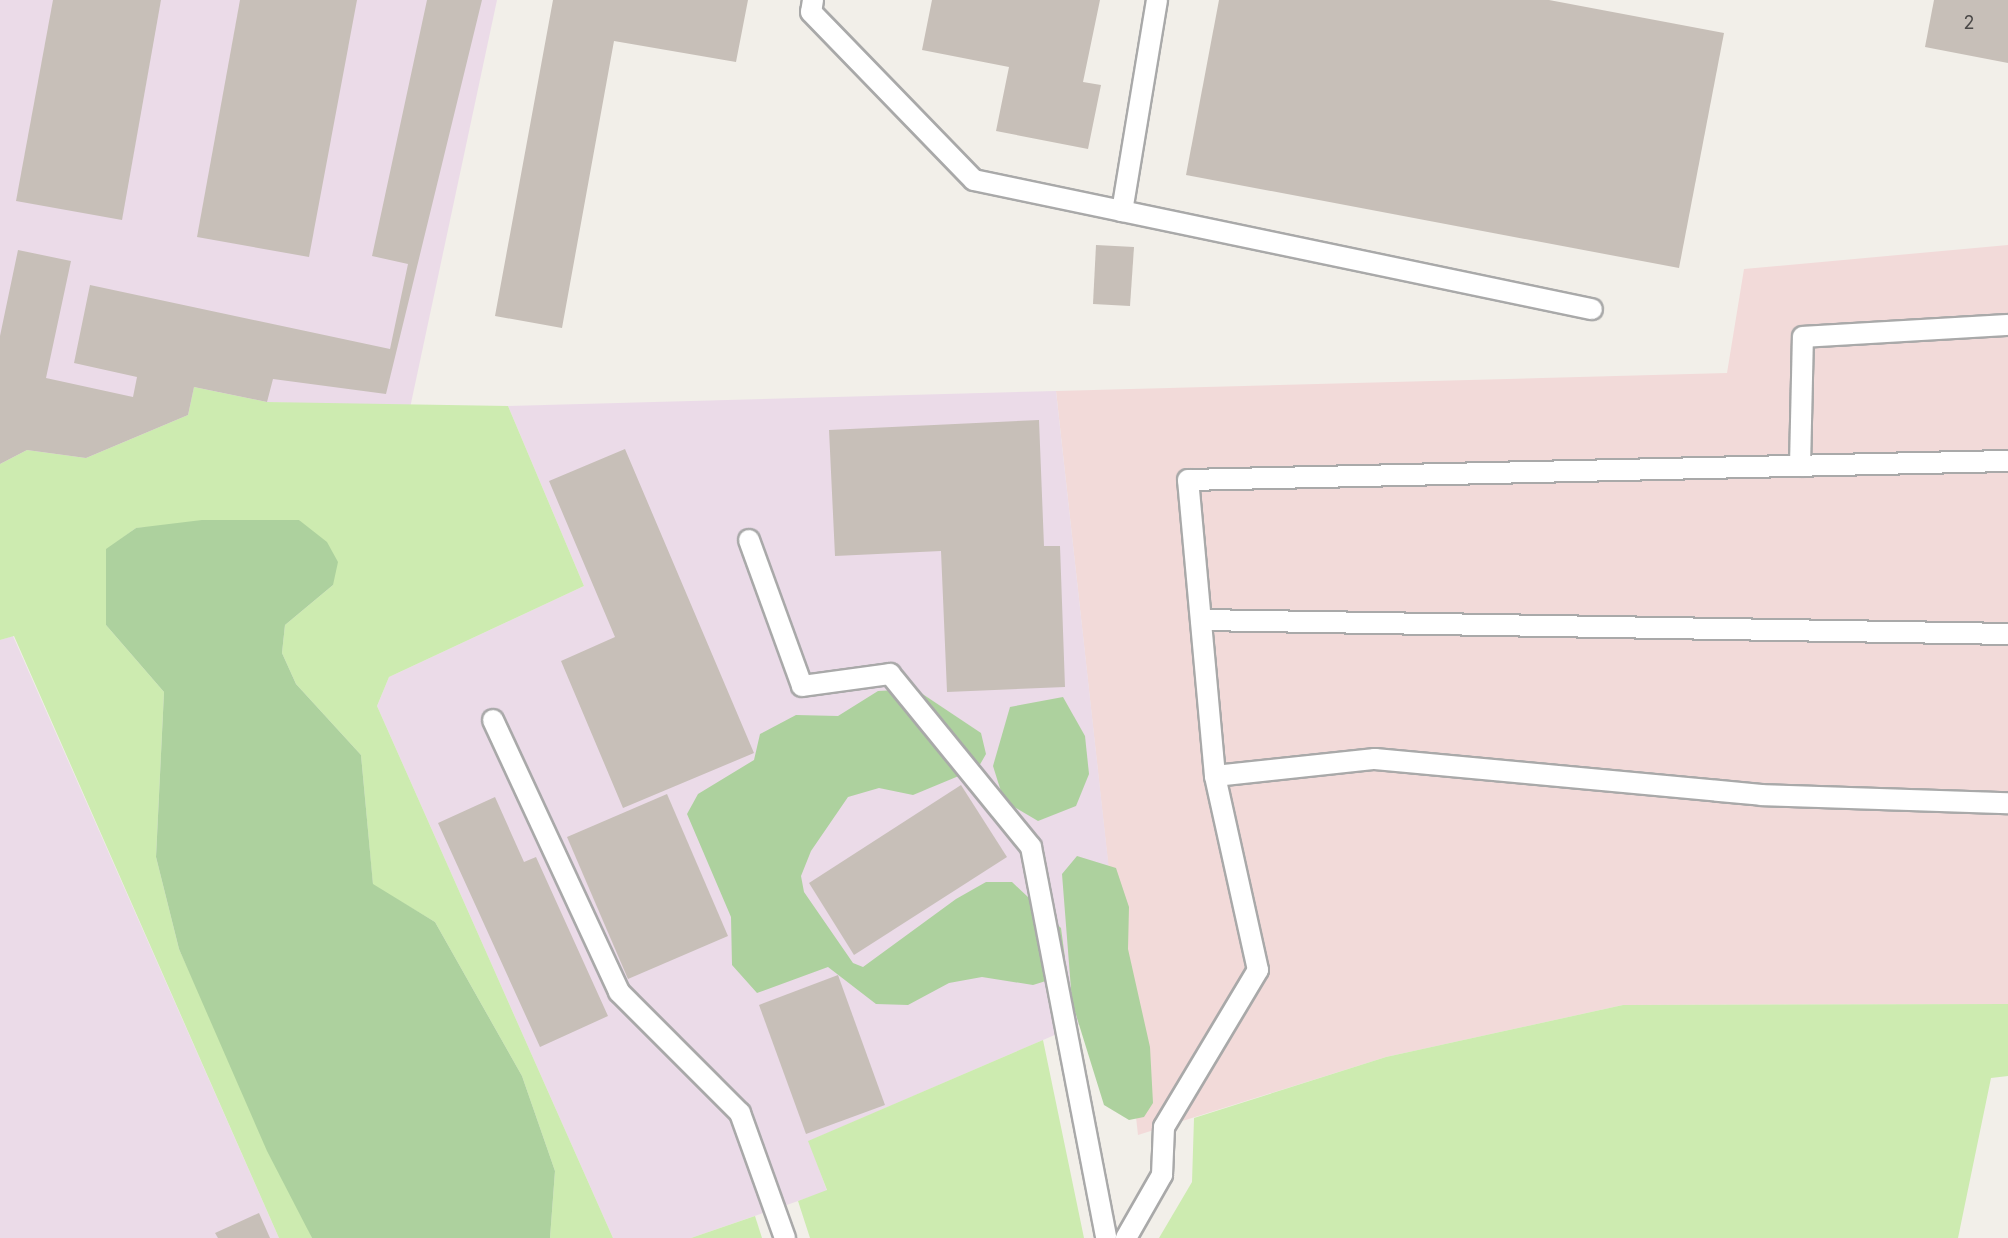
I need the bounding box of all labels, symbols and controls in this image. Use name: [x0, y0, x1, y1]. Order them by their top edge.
house number: 2: [1964, 12, 1974, 34]

